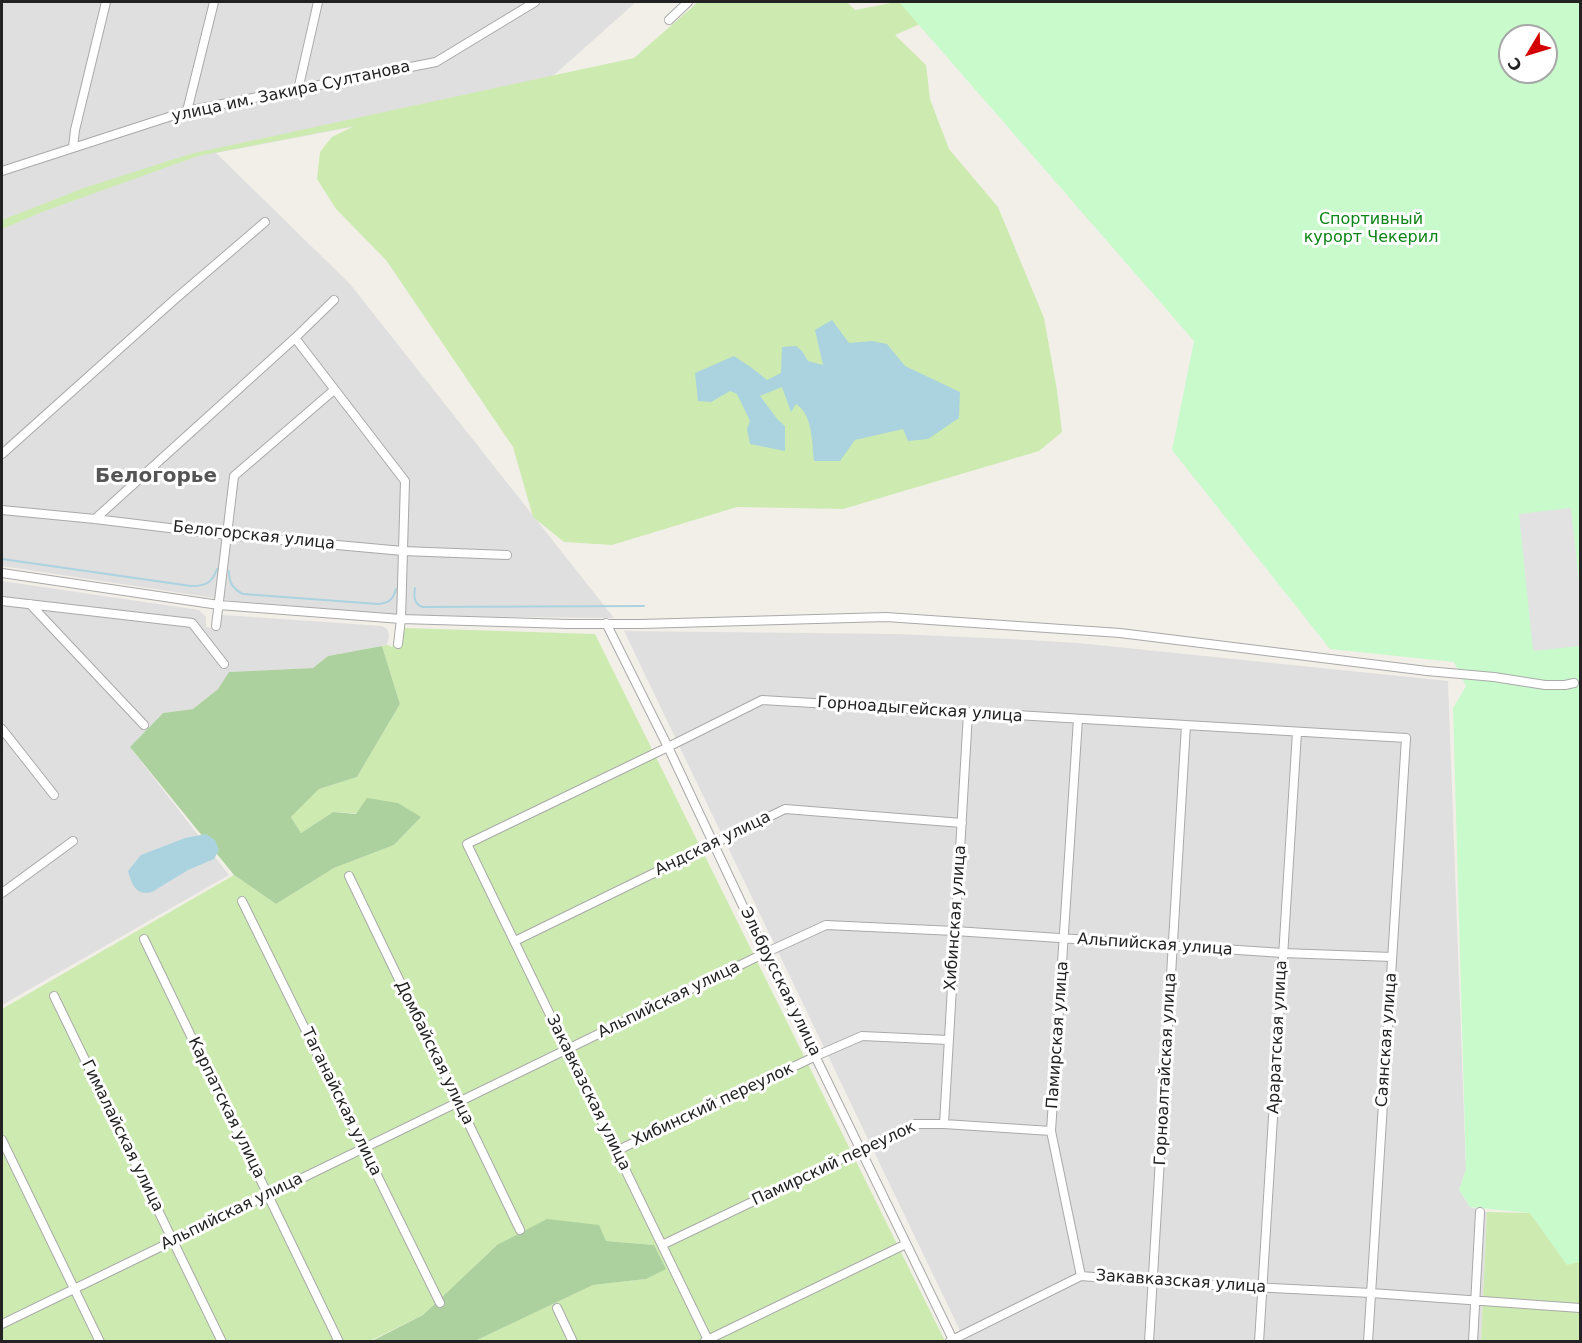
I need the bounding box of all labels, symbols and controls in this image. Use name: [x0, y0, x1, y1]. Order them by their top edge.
north arrow: [1498, 24, 1558, 84]
text: С: [1504, 54, 1526, 75]
street label: улица им. Закира Султанова: [170, 57, 412, 127]
park label: Спортивный курорт Чекерил: [1304, 210, 1438, 248]
district label: Белогорье: [95, 465, 217, 489]
street label: Белогорская улица: [172, 518, 336, 554]
street label: Горноадыгейская улица: [817, 693, 1023, 727]
street label: Андская улица: [652, 808, 774, 880]
street label: Хибинская улица: [941, 845, 971, 991]
street label: Эльбрусская улица: [736, 905, 824, 1059]
street label: Альпийская улица: [1077, 930, 1233, 960]
street label: Альпийская улица: [595, 957, 743, 1043]
street label: Памирская улица: [1043, 960, 1073, 1110]
street label: Араратская улица: [1264, 960, 1292, 1114]
street label: Горноалтайская улица: [1151, 972, 1181, 1166]
street label: Саянская улица: [1373, 972, 1401, 1108]
street label: Домбайская улица: [391, 978, 477, 1128]
street label: Закавказская улица: [542, 1012, 634, 1174]
street label: Таганайская улица: [297, 1025, 385, 1179]
street label: Карпатская улица: [183, 1034, 269, 1182]
street label: Гималайская улица: [77, 1057, 167, 1215]
street label: Хибинский переулок: [629, 1059, 797, 1151]
street label: Памирский переулок: [749, 1118, 919, 1210]
street label: Альпийская улица: [158, 1169, 306, 1255]
street label: Закавказская улица: [1095, 1266, 1267, 1298]

